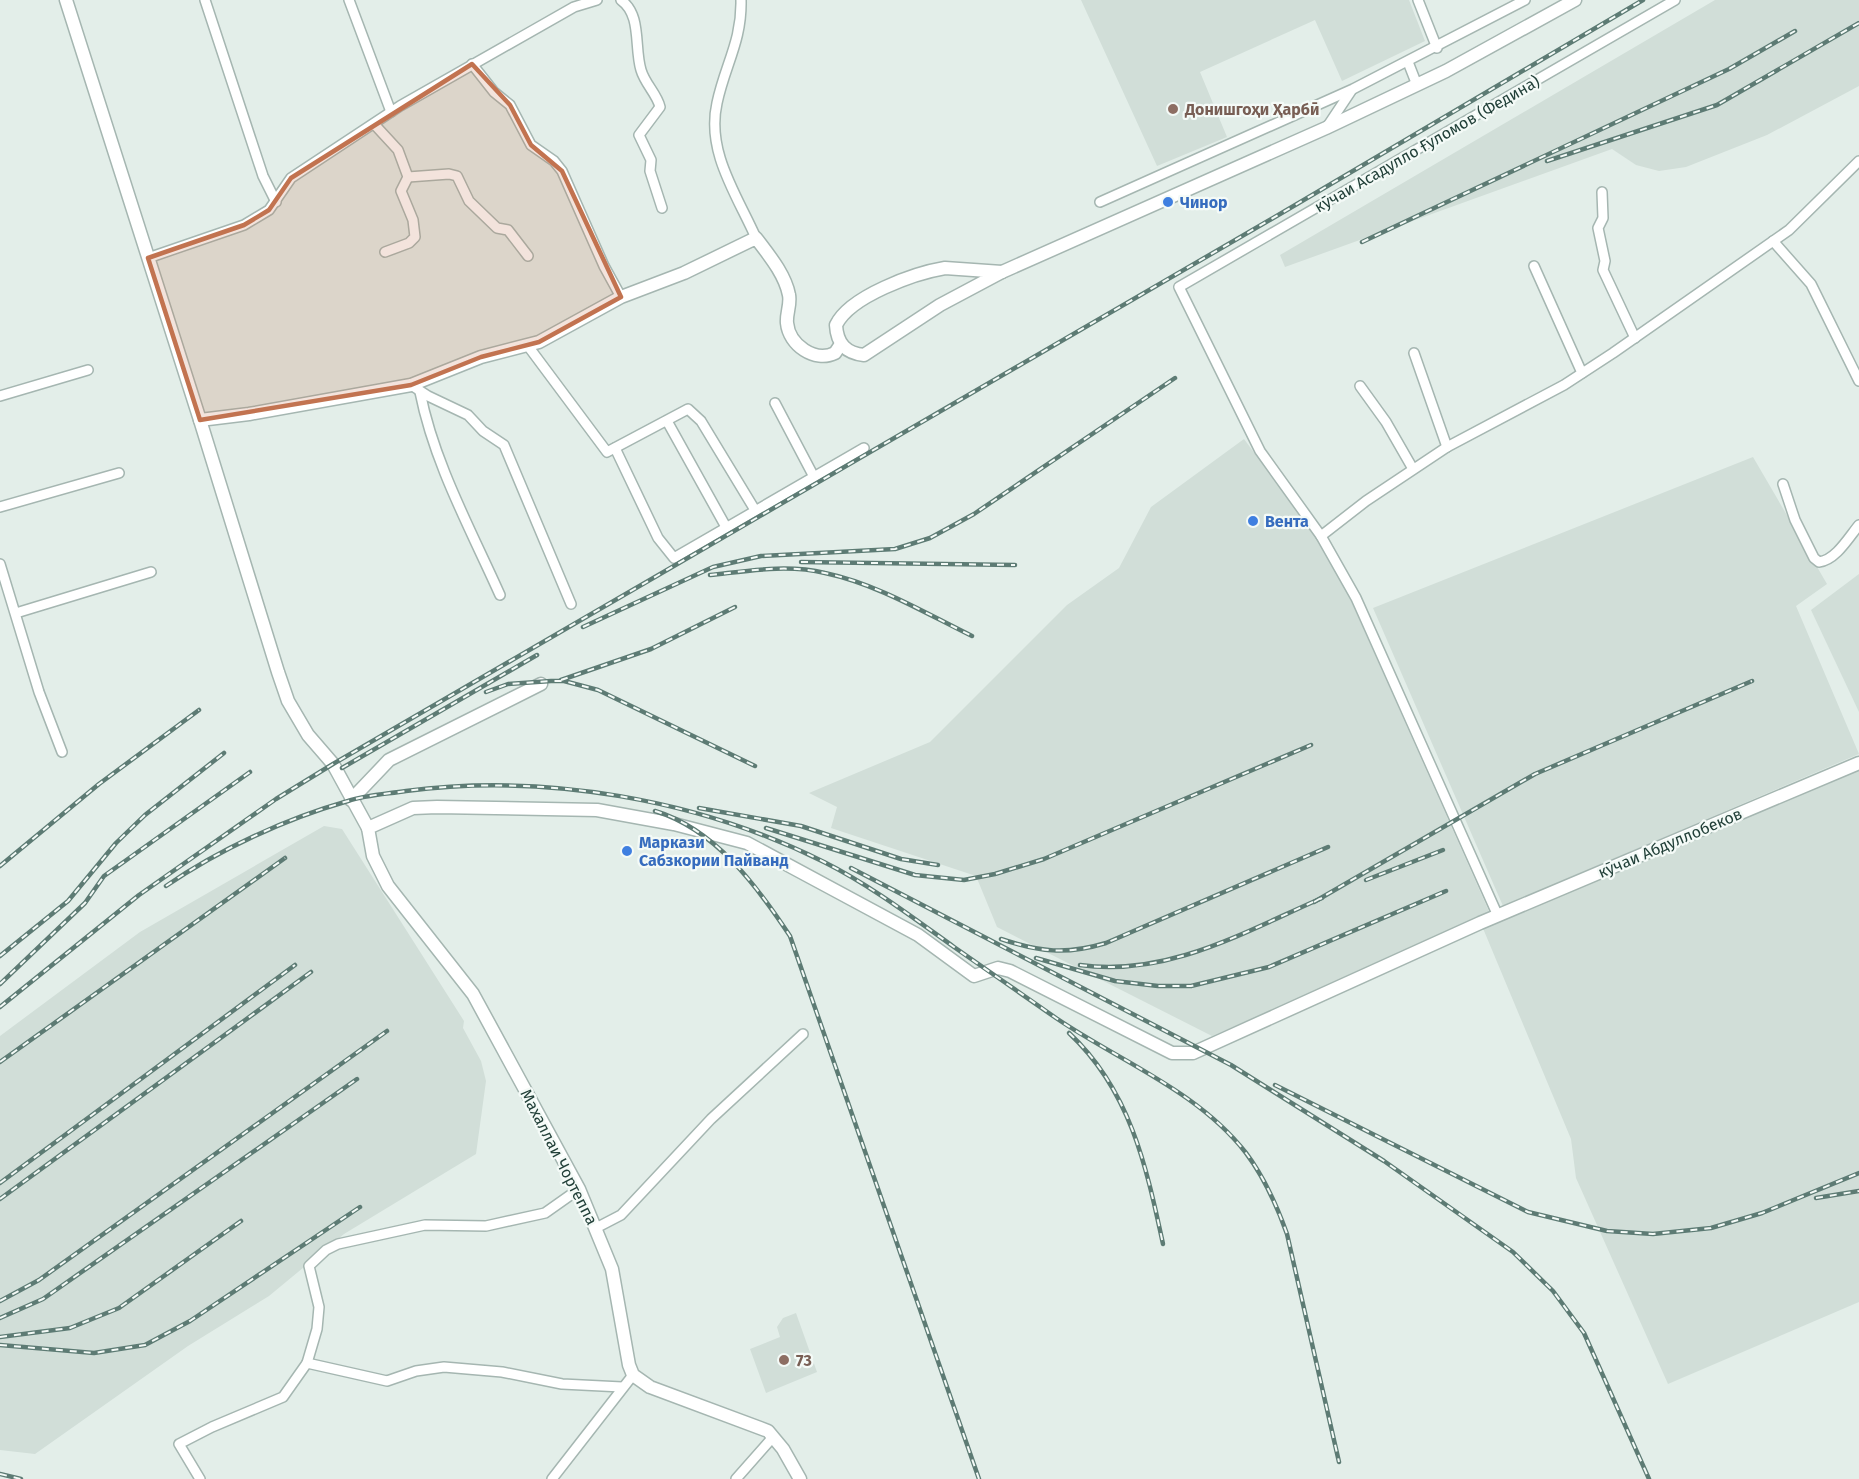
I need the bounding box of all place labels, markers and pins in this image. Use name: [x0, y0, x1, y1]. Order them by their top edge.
place label: Донишгоҳи Ҳарбӣ: [1184, 100, 1319, 119]
marker: Донишгоҳи Ҳарбӣ: [1166, 102, 1180, 116]
place label: Чинор: [1180, 193, 1228, 212]
marker: Чинор: [1161, 195, 1175, 209]
place label: Вента: [1265, 512, 1309, 531]
marker: Вента: [1246, 514, 1260, 528]
place label: Маркази Сабзкории Пайванд: [639, 833, 788, 870]
marker: Маркази Сабзкории Пайванд: [620, 844, 634, 858]
place label: 73: [796, 1351, 812, 1370]
marker: 73: [777, 1353, 791, 1367]

